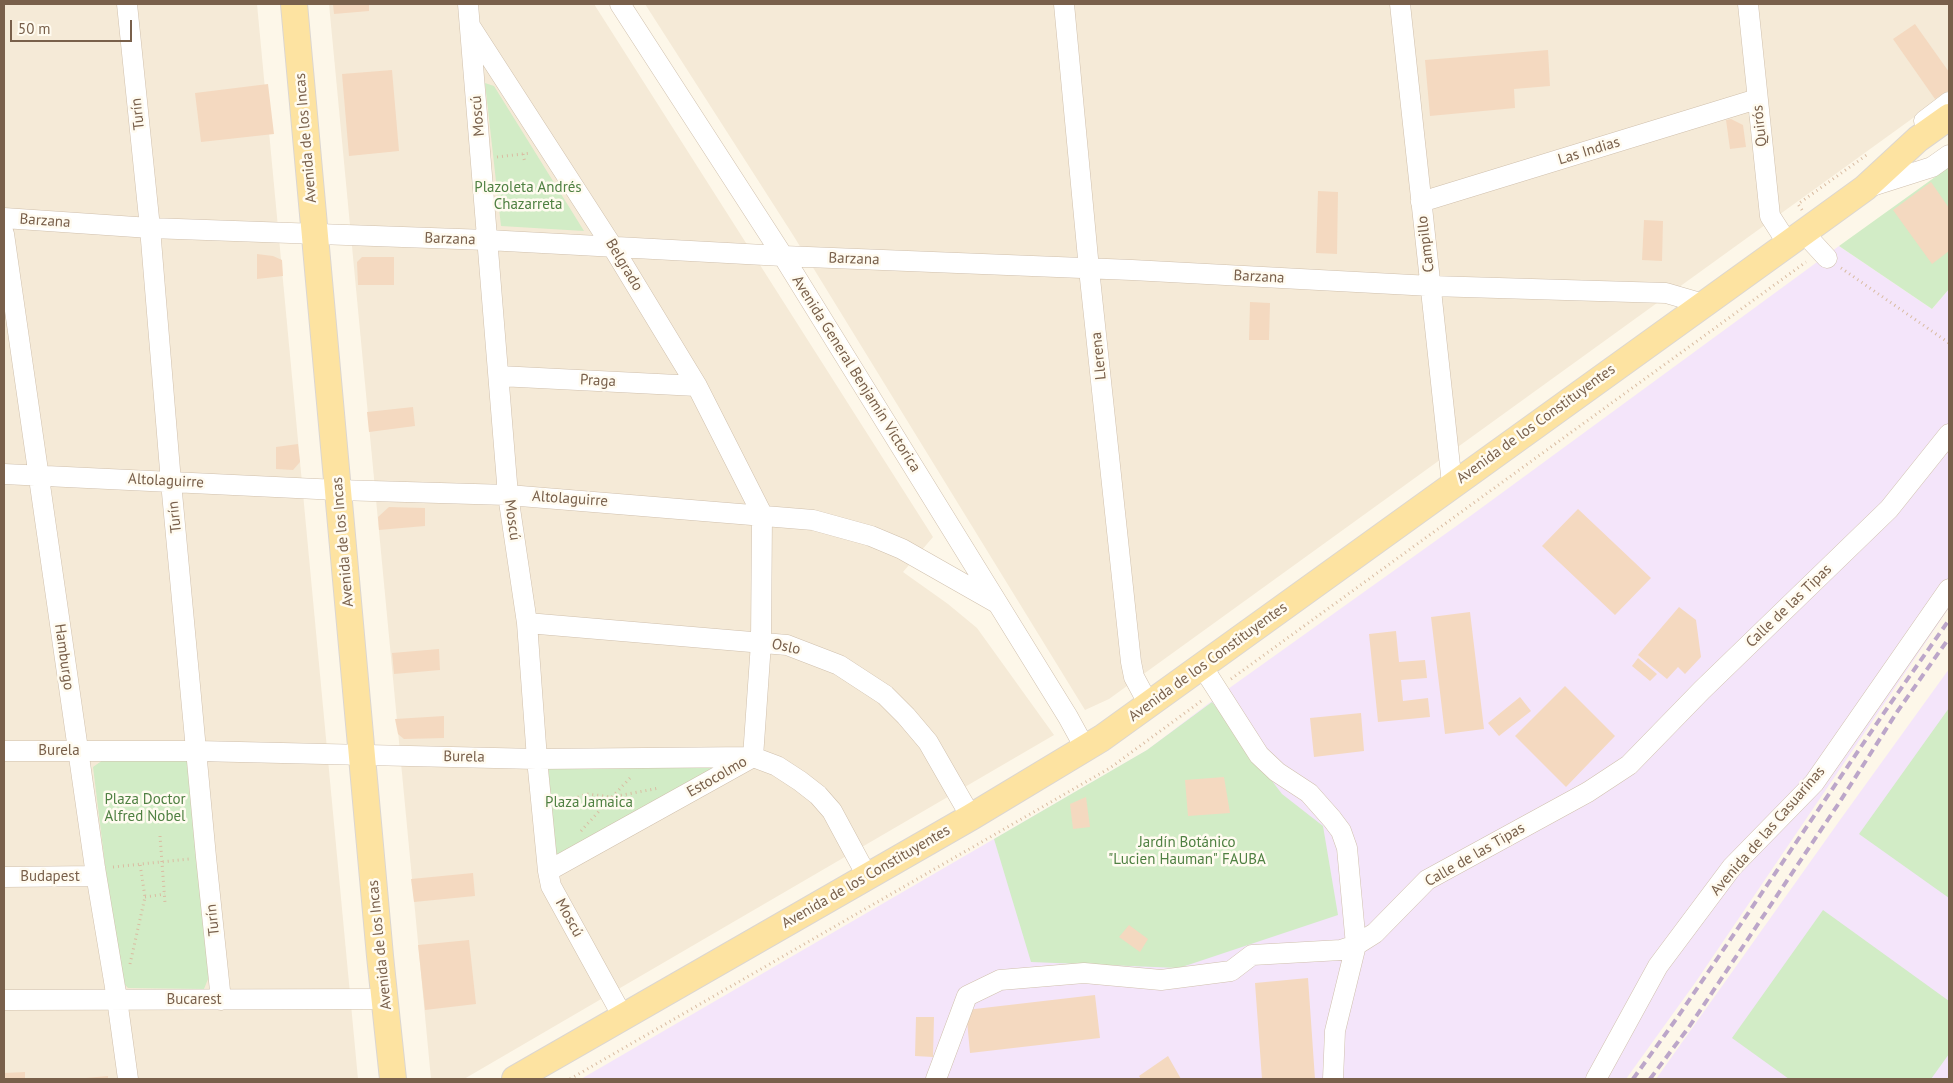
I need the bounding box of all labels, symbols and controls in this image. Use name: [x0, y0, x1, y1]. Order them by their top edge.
scale bar: [12, 10, 135, 42]
text: 50 m: [18, 19, 51, 38]
street label: Avenida de los Incas: [291, 72, 321, 204]
street label: Moscú: [467, 95, 489, 137]
street label: Turín: [127, 97, 149, 131]
street label: Quirós: [1749, 104, 1771, 148]
street label: Las Indias: [1556, 133, 1622, 169]
park label: Plazoleta Andrés Chazarreta: [474, 179, 582, 214]
street label: Barzana: [19, 210, 71, 232]
street label: Campillo: [1414, 215, 1438, 273]
street label: Barzana: [424, 229, 476, 249]
street label: Belgrado: [601, 236, 647, 294]
street label: Barzana: [828, 249, 880, 269]
street label: Barzana: [1233, 267, 1285, 287]
street label: Avenida General Benjamín Victorica: [788, 272, 924, 476]
street label: Llerena: [1088, 331, 1110, 381]
street label: Avenida de los Constituyentes: [1453, 360, 1619, 488]
street label: Praga: [580, 371, 616, 391]
street label: Altolaguirre: [128, 470, 204, 492]
street label: Avenida de los Incas: [328, 476, 358, 608]
street label: Altolaguirre: [532, 487, 608, 511]
street label: Moscú: [500, 498, 524, 542]
street label: Turín: [164, 500, 186, 534]
street label: Calle de las Tipas: [1742, 561, 1836, 651]
street label: Avenida de los Constituyentes: [1125, 598, 1291, 726]
street label: Hamburgo: [50, 623, 78, 691]
street label: Oslo: [770, 635, 802, 659]
street label: Burela: [38, 742, 80, 760]
street label: Burela: [443, 748, 485, 766]
street label: Estocolmo: [684, 753, 750, 801]
street label: Avenida de las Casuarinas: [1707, 763, 1829, 899]
park label: Plaza Doctor Alfred Nobel: [104, 791, 186, 826]
park label: Plaza Jamaica: [545, 794, 633, 812]
street label: Calle de las Tipas: [1422, 819, 1528, 891]
street label: Avenida de los Constituyentes: [779, 821, 953, 933]
park label: Jardín Botánico "Lucien Hauman" FAUBA: [1108, 834, 1266, 869]
street label: Budapest: [20, 868, 80, 886]
street label: Avenida de los Incas: [364, 879, 396, 1011]
street label: Moscú: [551, 896, 587, 940]
street label: Turín: [202, 903, 224, 937]
street label: Bucarest: [166, 991, 222, 1009]

